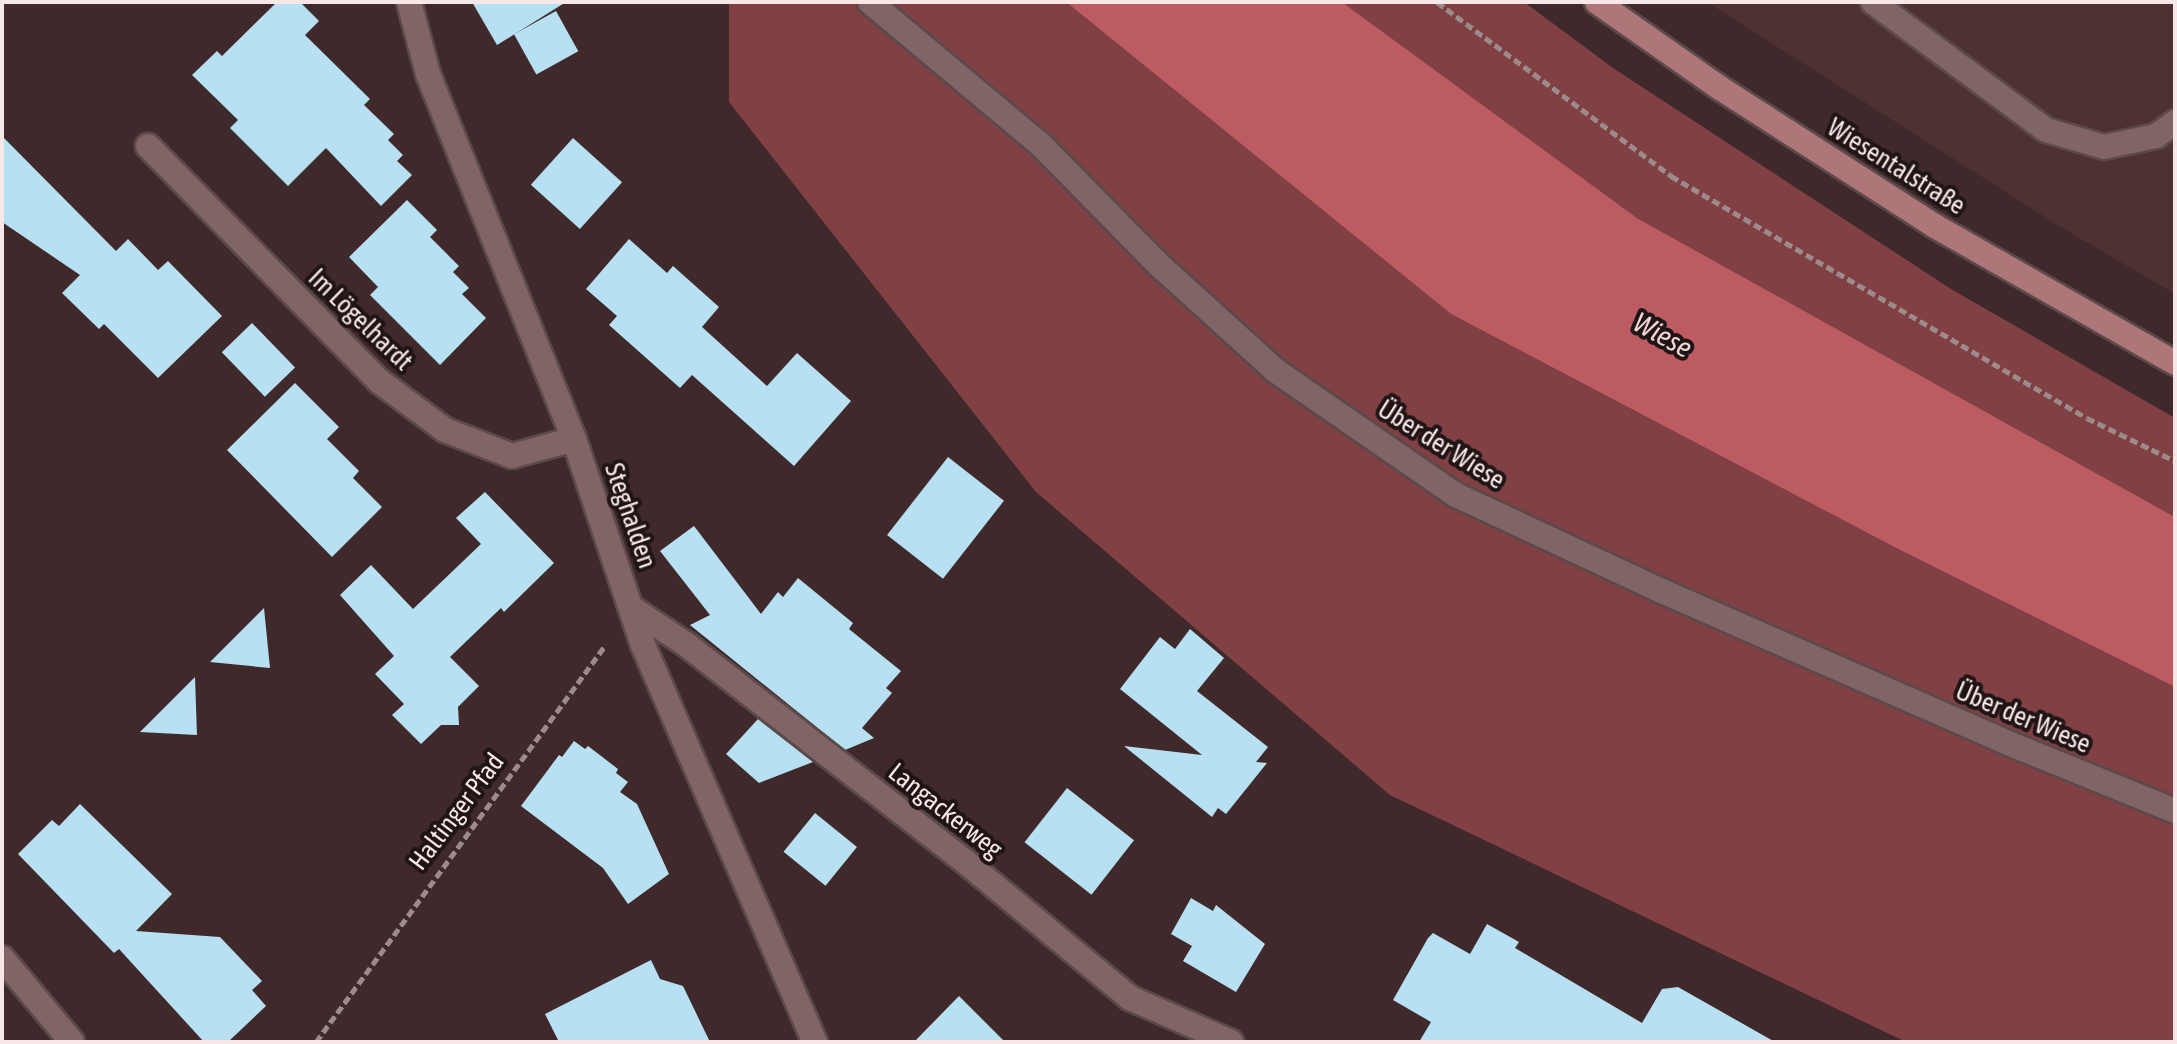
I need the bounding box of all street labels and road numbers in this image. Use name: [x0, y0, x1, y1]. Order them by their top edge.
street label: Wiesentalstraße: [1821, 112, 1971, 222]
street label: Im Lögelhardt: [301, 263, 419, 377]
street label: Über der Wiese: [1372, 394, 1510, 496]
street label: Steghalden: [597, 459, 663, 573]
street label: Über der Wiese: [1951, 676, 2095, 760]
street label: Haltinger Pfad: [403, 747, 511, 877]
street label: Langackerweg: [882, 757, 1008, 865]

